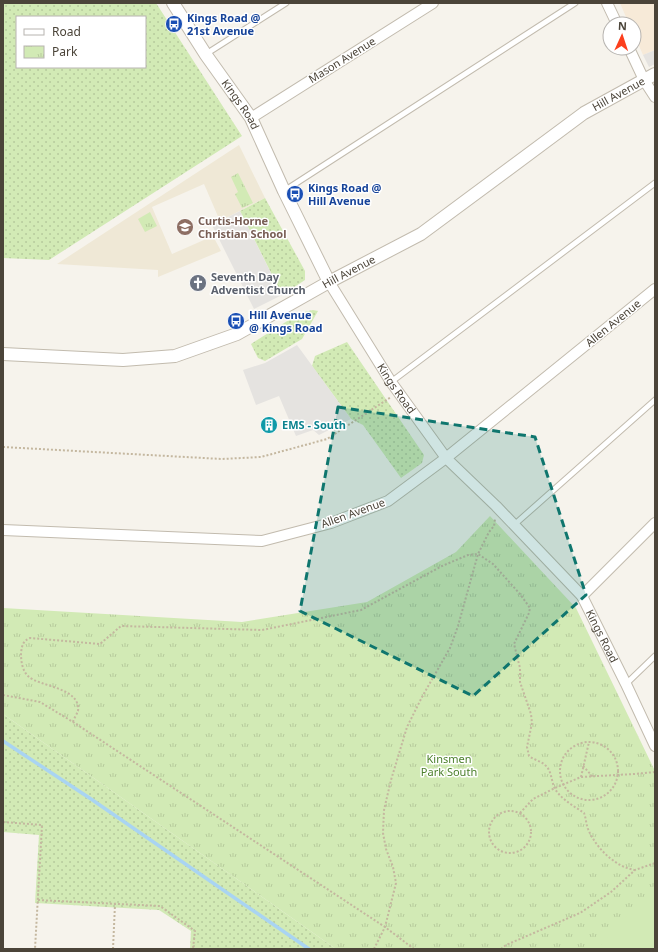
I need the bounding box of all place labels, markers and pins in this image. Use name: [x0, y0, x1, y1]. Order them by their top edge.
place label: Kings Road @ 21st Avenue: [187, 10, 261, 38]
bus stop icon: Kings Road @ 21st Avenue: [164, 14, 184, 34]
place label: Kings Road @ Hill Avenue: [308, 180, 382, 208]
bus stop icon: Kings Road @ Hill Avenue: [285, 184, 305, 204]
place label: Curtis-Horne Christian School: [198, 213, 287, 241]
school or university icon: Curtis-Horne Christian School: [175, 217, 195, 237]
place label: Seventh Day Adventist Church: [211, 269, 306, 297]
church icon: Seventh Day Adventist Church: [188, 273, 208, 293]
place label: Hill Avenue @ Kings Road: [249, 307, 322, 335]
bus stop icon: Hill Avenue @ Kings Road: [226, 311, 246, 331]
building icon: EMS - South: [259, 415, 279, 435]
place label: EMS - South: [282, 417, 346, 432]

